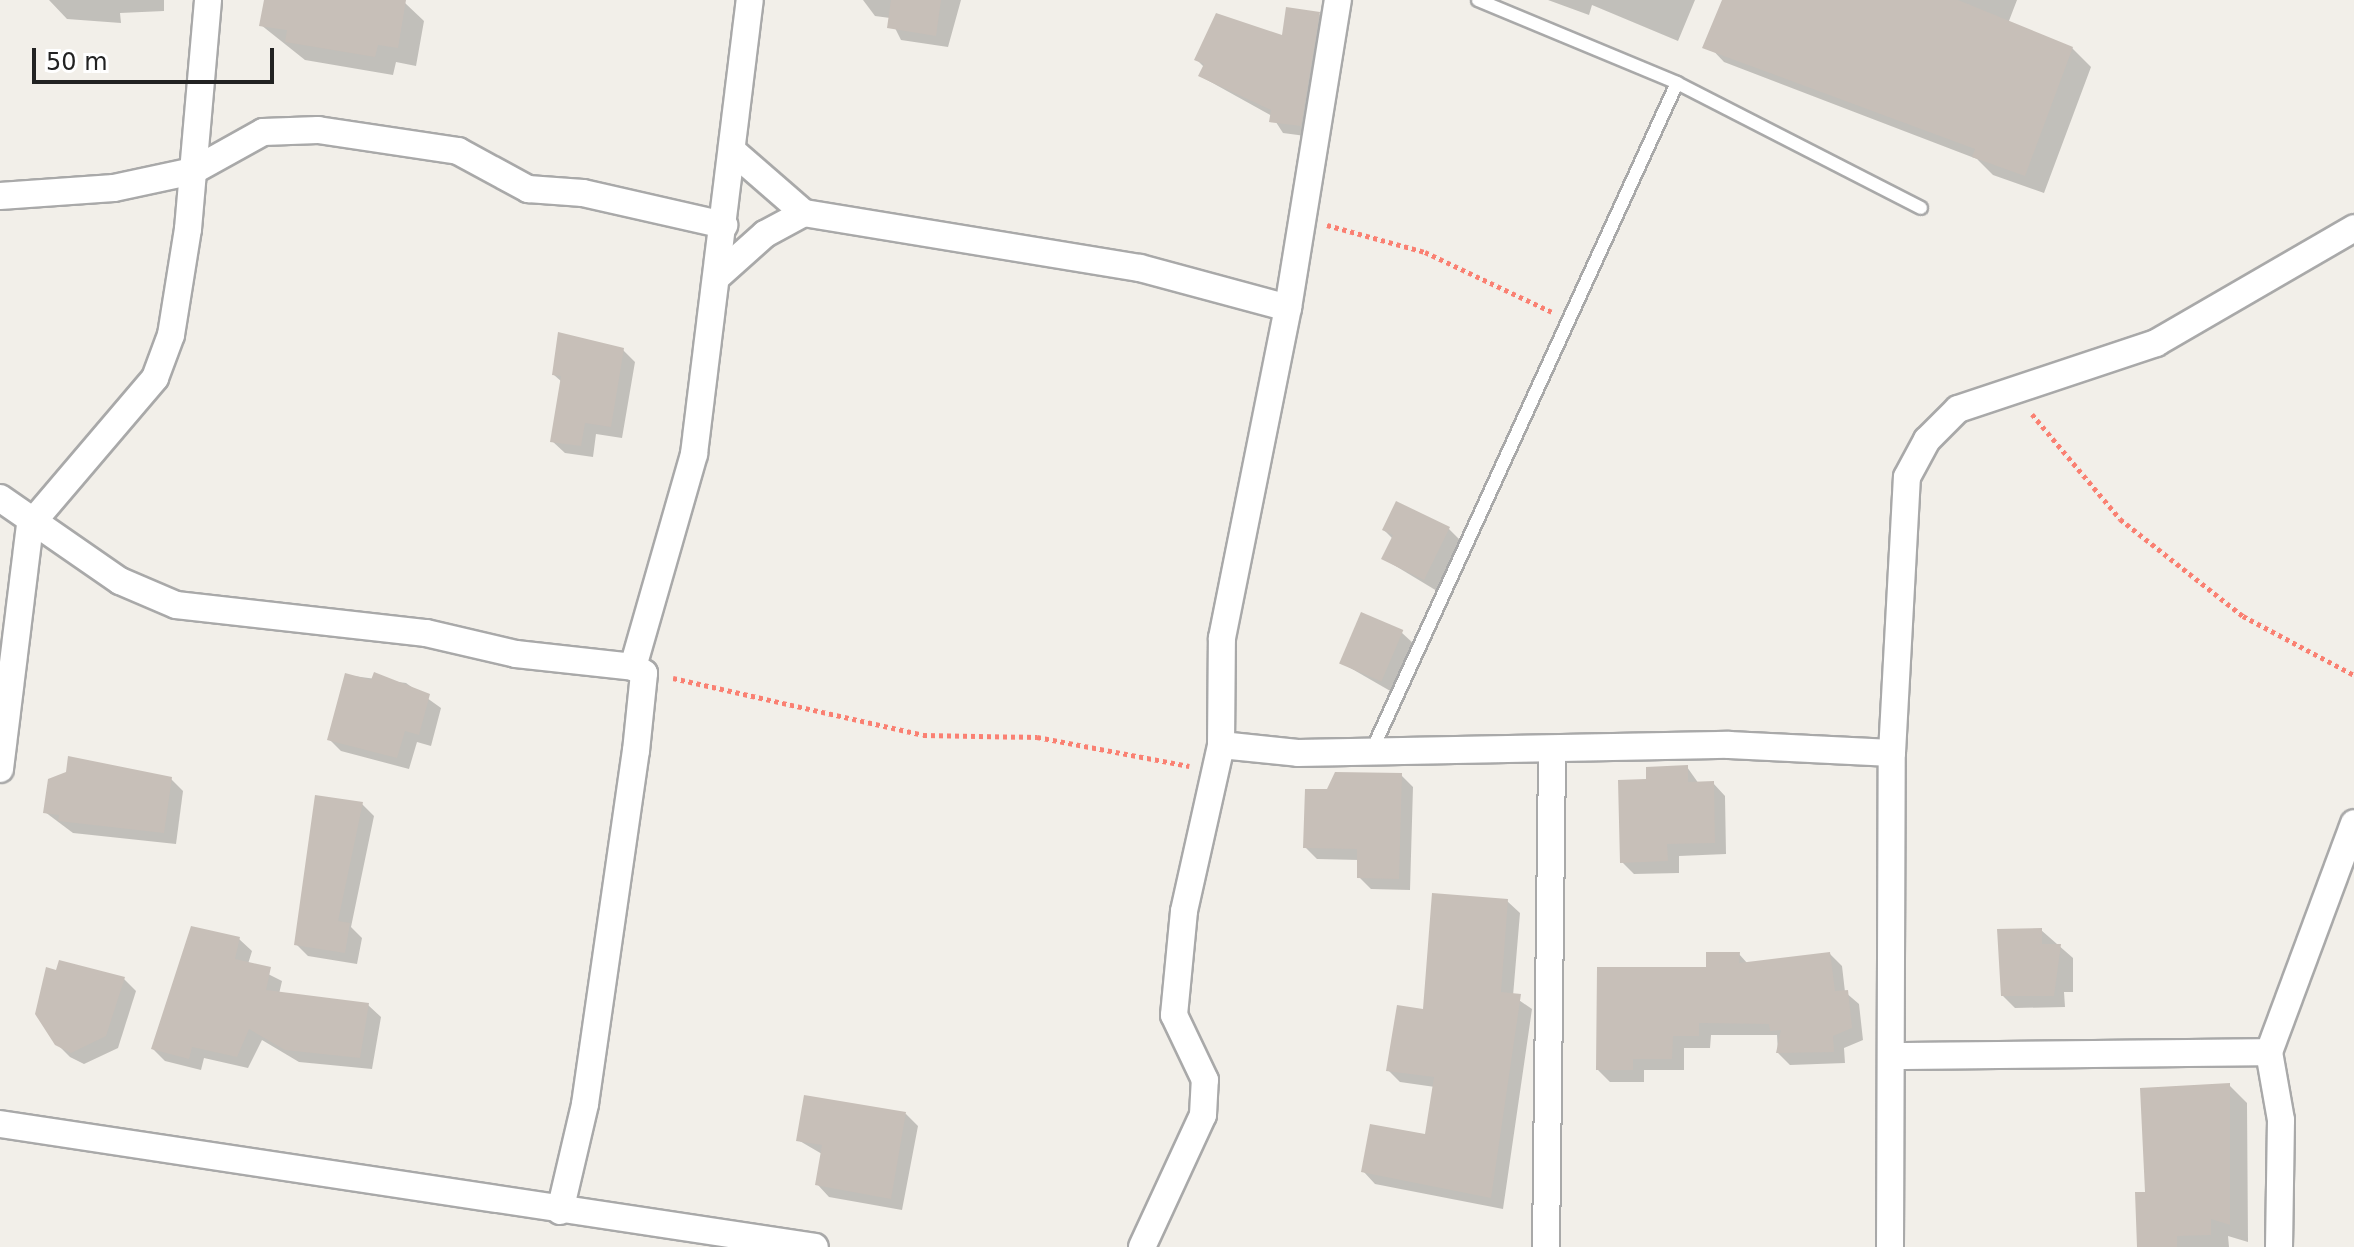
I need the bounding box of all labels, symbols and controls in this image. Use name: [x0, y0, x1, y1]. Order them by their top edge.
scale bar: [36, 32, 278, 82]
text: 50 m: [46, 48, 108, 76]

